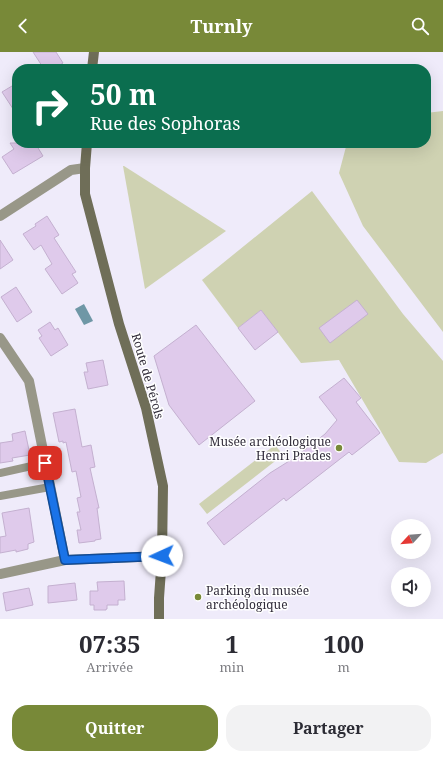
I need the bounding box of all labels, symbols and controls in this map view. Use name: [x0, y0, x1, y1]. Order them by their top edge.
text: Turnly: [191, 14, 252, 38]
icon: back: [12, 15, 34, 37]
icon: search: [409, 15, 431, 37]
text: 50 m: [90, 75, 157, 113]
icon: right: [24, 80, 76, 132]
text: Rue des Sophoras: [90, 111, 240, 135]
street label: Route de Pérols: [128, 331, 168, 421]
place label: Musée archéologique Henri Prades: [209, 433, 331, 464]
marker: Musée archéologique Henri Prades: [334, 443, 344, 453]
pin: [28, 446, 62, 480]
icon: arrive: [34, 452, 56, 474]
north arrow: [391, 519, 431, 559]
map controls: [391, 519, 431, 607]
position arrow: [141, 535, 183, 577]
button: sound: [391, 567, 431, 607]
place label: Parking du musée archéologique: [206, 582, 309, 613]
marker: Parking du musée archéologique: [193, 592, 203, 602]
text: 07:35: [79, 627, 141, 660]
text: 1: [225, 627, 239, 660]
text: 100: [323, 627, 364, 660]
text: Arrivée: [86, 658, 133, 676]
text: min: [219, 658, 244, 676]
text: m: [337, 658, 350, 676]
button: Quitter: [12, 705, 218, 751]
button: Partager: [226, 705, 431, 751]

